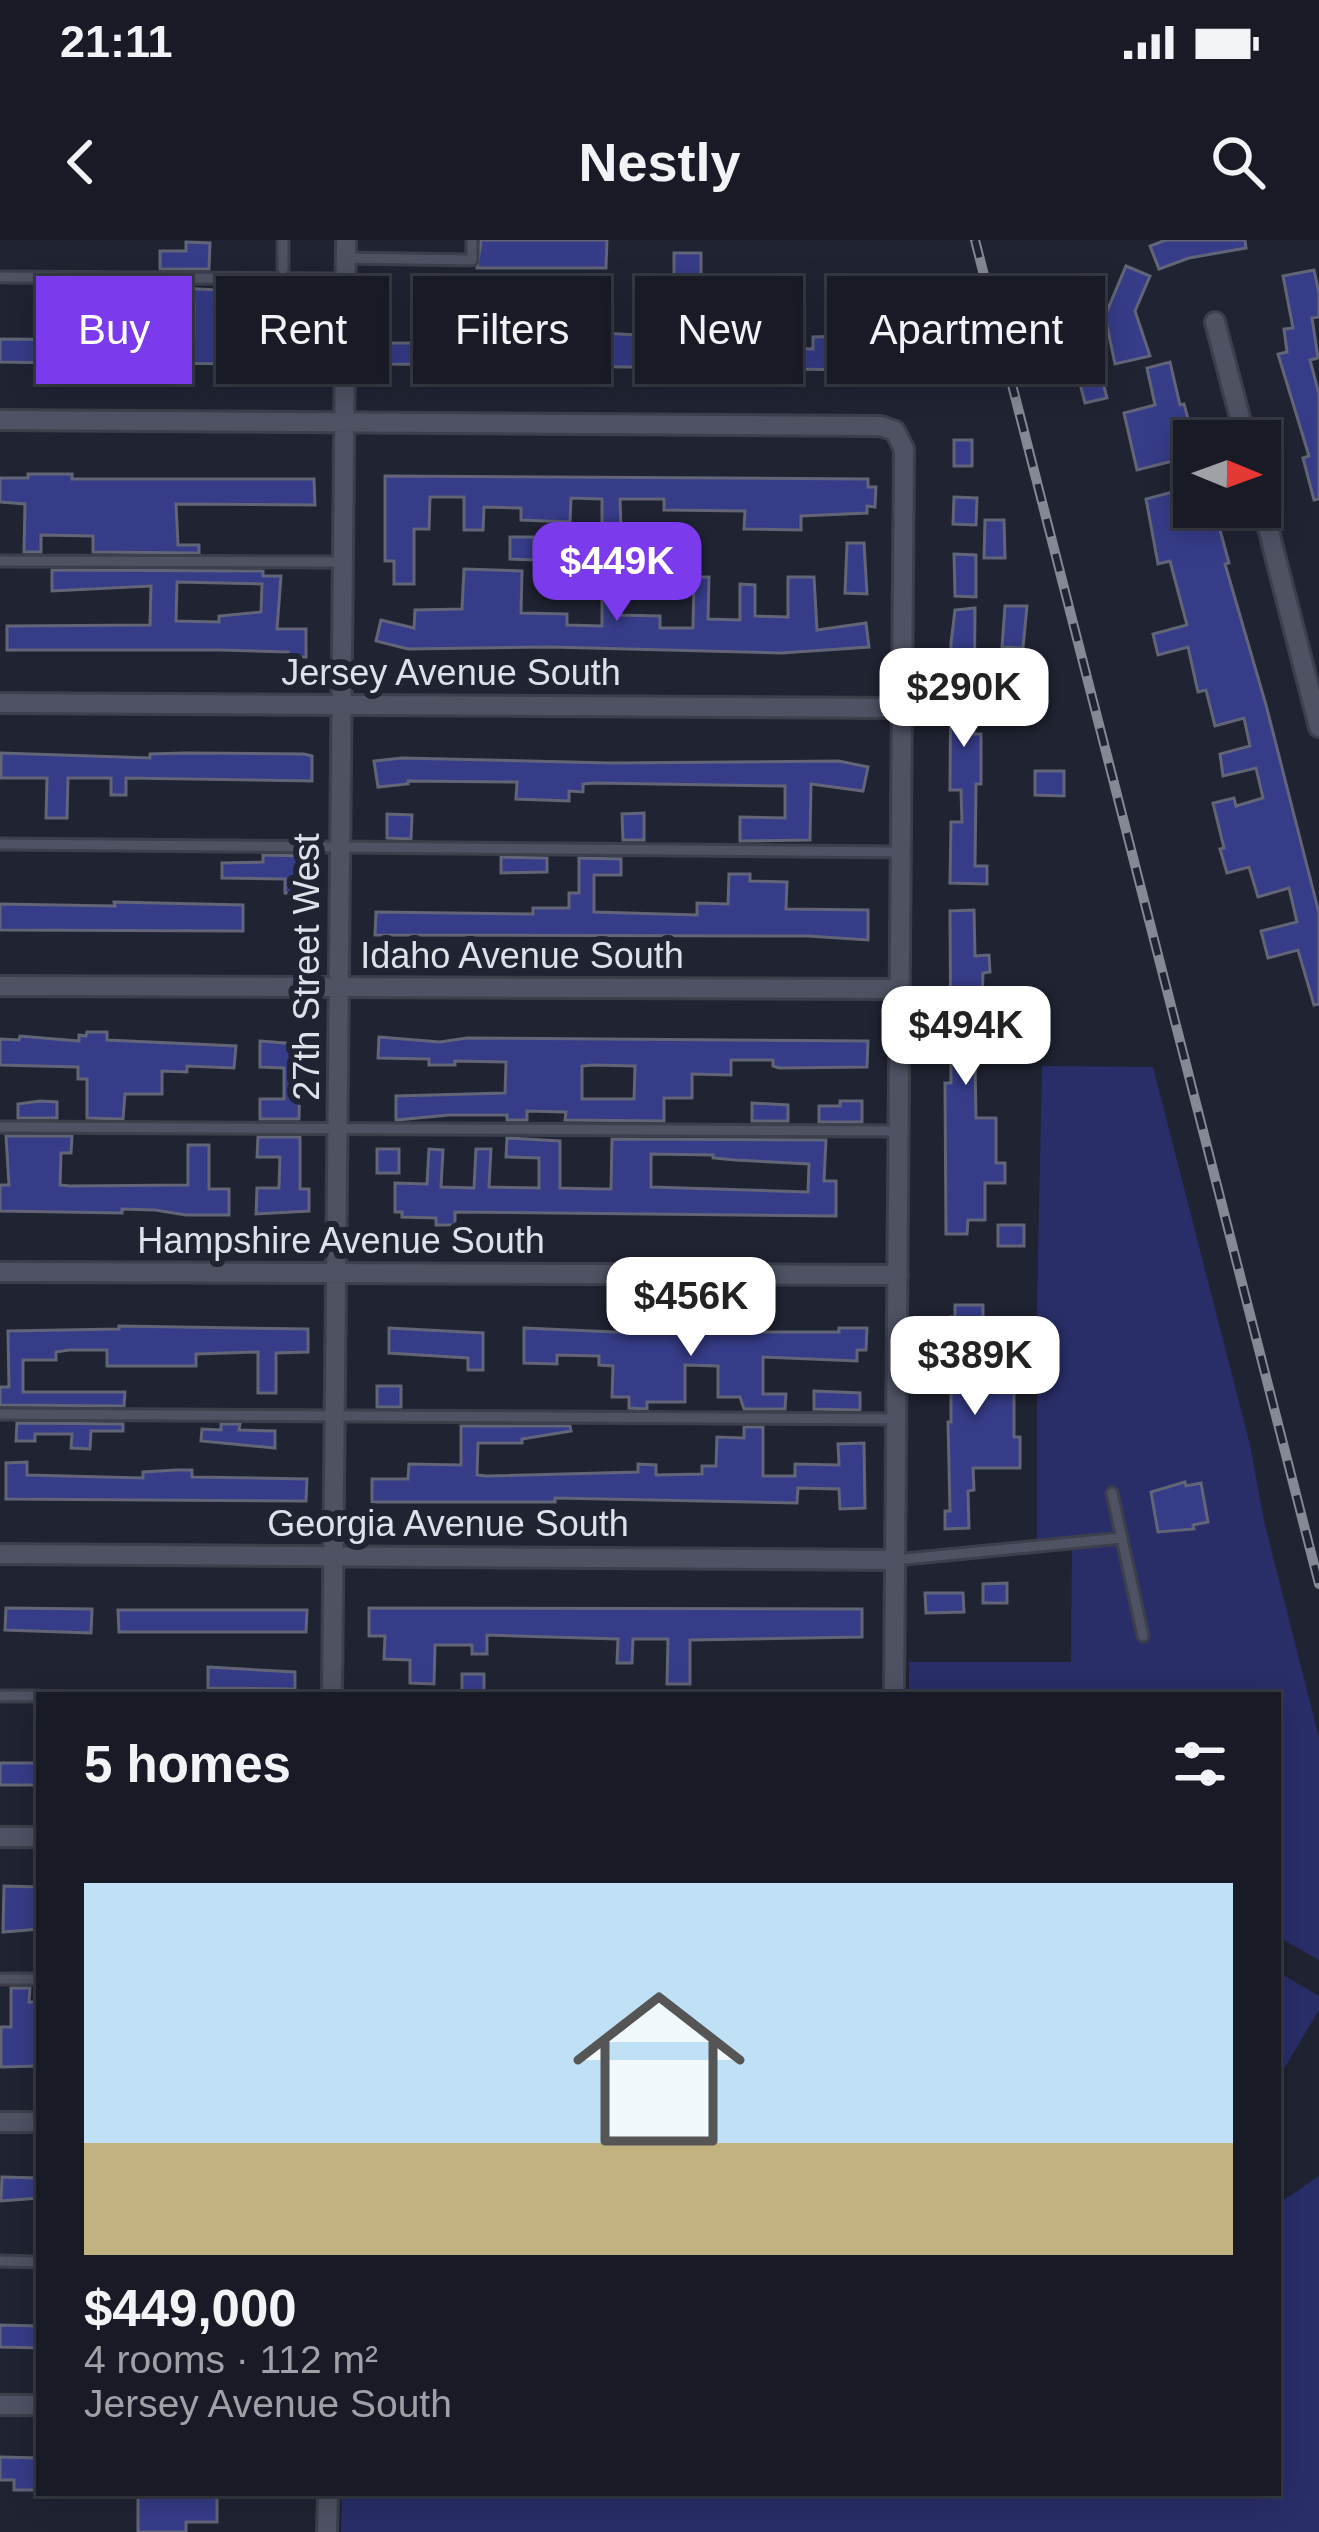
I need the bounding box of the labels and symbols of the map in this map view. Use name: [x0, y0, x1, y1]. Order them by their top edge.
north arrow: [1173, 420, 1281, 528]
pin: $449K: [533, 522, 701, 624]
pin: $290K: [880, 648, 1048, 750]
street label: Jersey Avenue South: [281, 652, 621, 693]
street label: 27th Street West: [286, 833, 327, 1101]
street label: Idaho Avenue South: [360, 935, 684, 976]
pin: $494K: [882, 986, 1050, 1088]
street label: Hampshire Avenue South: [137, 1220, 545, 1261]
pin: $456K: [607, 1257, 775, 1359]
pin: $389K: [891, 1316, 1059, 1418]
street label: Georgia Avenue South: [267, 1503, 629, 1544]

